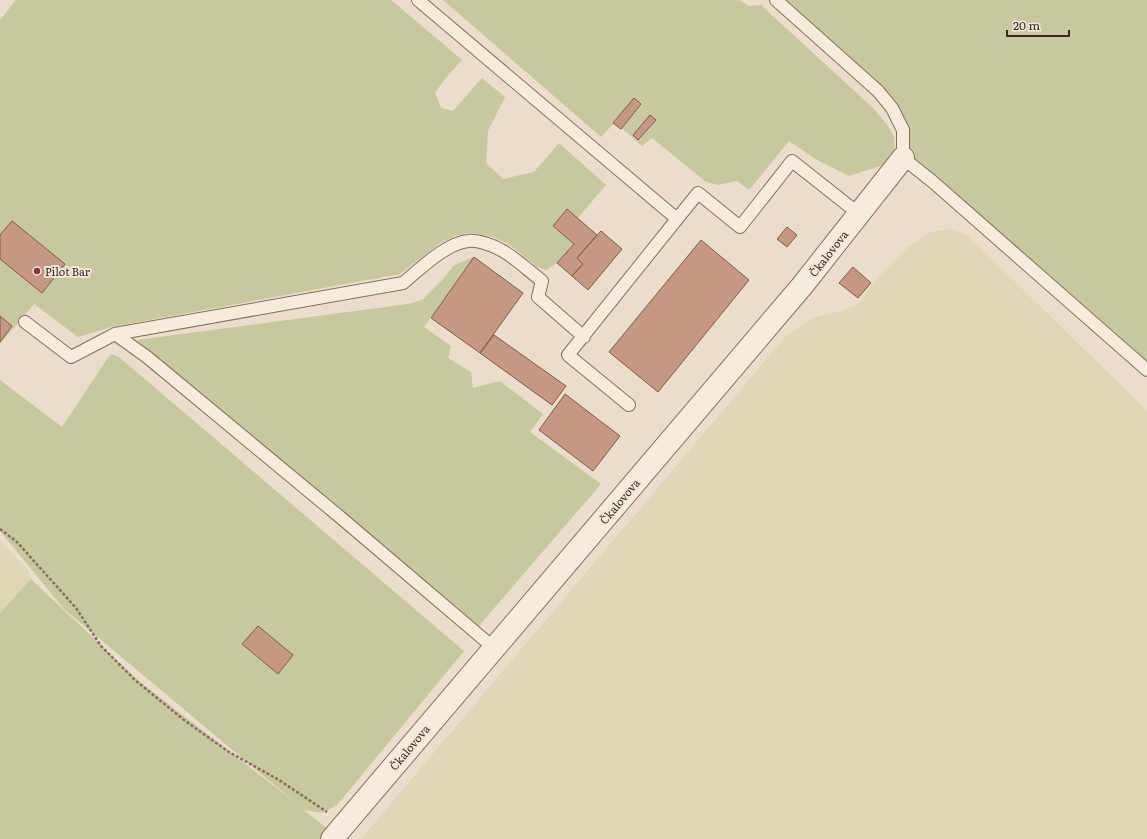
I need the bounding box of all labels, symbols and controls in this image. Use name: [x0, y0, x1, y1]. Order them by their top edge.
scale bar: [1007, 12, 1069, 38]
text: 20 m: [1013, 16, 1040, 34]
street label: Čkalovova: [805, 226, 851, 280]
place label: Pilot Bar: [45, 263, 91, 279]
marker: Pilot Bar: [32, 266, 42, 276]
street label: Čkalovova: [595, 475, 643, 527]
street label: Čkalovova: [385, 721, 433, 773]

